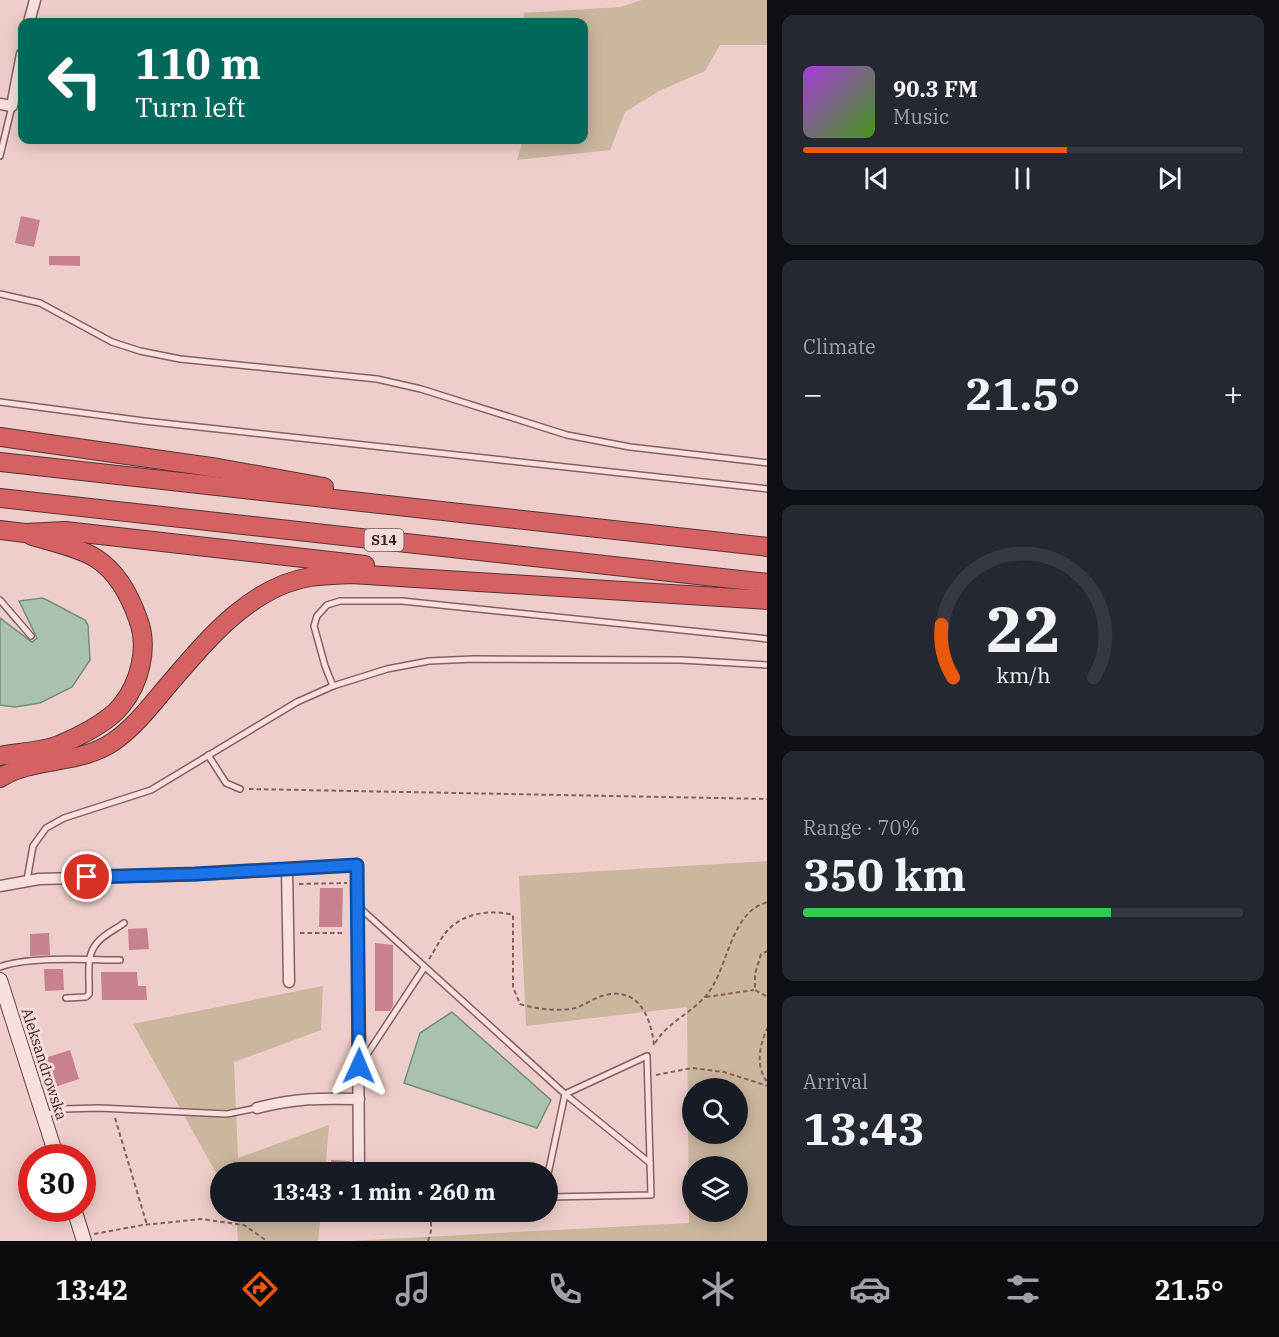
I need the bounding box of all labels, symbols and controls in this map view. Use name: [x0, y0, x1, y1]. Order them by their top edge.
text: 110 m: [135, 36, 261, 91]
icon: left: [36, 42, 114, 120]
text: 90.3 FM: [893, 74, 978, 103]
text: Turn left: [135, 89, 246, 124]
text: Music: [893, 103, 949, 130]
icon: previous: [860, 162, 893, 195]
icon: pause: [1006, 162, 1039, 195]
icon: next: [1153, 162, 1186, 195]
text: Climate: [803, 333, 876, 360]
text: 21.5°: [966, 364, 1080, 422]
text: −: [803, 372, 823, 415]
text: +: [1223, 372, 1243, 415]
road number: S14: [364, 529, 404, 551]
text: 22: [986, 588, 1060, 669]
text: km/h: [996, 661, 1050, 689]
text: Range · 70%: [803, 814, 920, 841]
text: 350 km: [803, 845, 966, 903]
pin: [61, 851, 112, 902]
icon: arrive: [70, 860, 103, 893]
street label: Aleksandrowska: [17, 1005, 72, 1122]
position arrow: [327, 1034, 391, 1098]
text: Arrival: [803, 1068, 868, 1095]
map controls: [682, 1078, 748, 1222]
button: search: [682, 1078, 748, 1144]
text: 13:43: [803, 1099, 925, 1157]
speed limit sign: 30: [18, 1144, 96, 1222]
button: layers: [682, 1156, 748, 1222]
text: 13:43 · 1 min · 260 m: [272, 1177, 496, 1206]
icon: directions: [239, 1268, 281, 1310]
icon: music: [392, 1268, 434, 1310]
icon: phone: [544, 1268, 586, 1310]
icon: climate: [697, 1268, 739, 1310]
icon: car: [849, 1268, 891, 1310]
icon: filters: [1002, 1268, 1044, 1310]
text: 13:42: [55, 1272, 128, 1307]
text: 21.5°: [1155, 1272, 1224, 1307]

